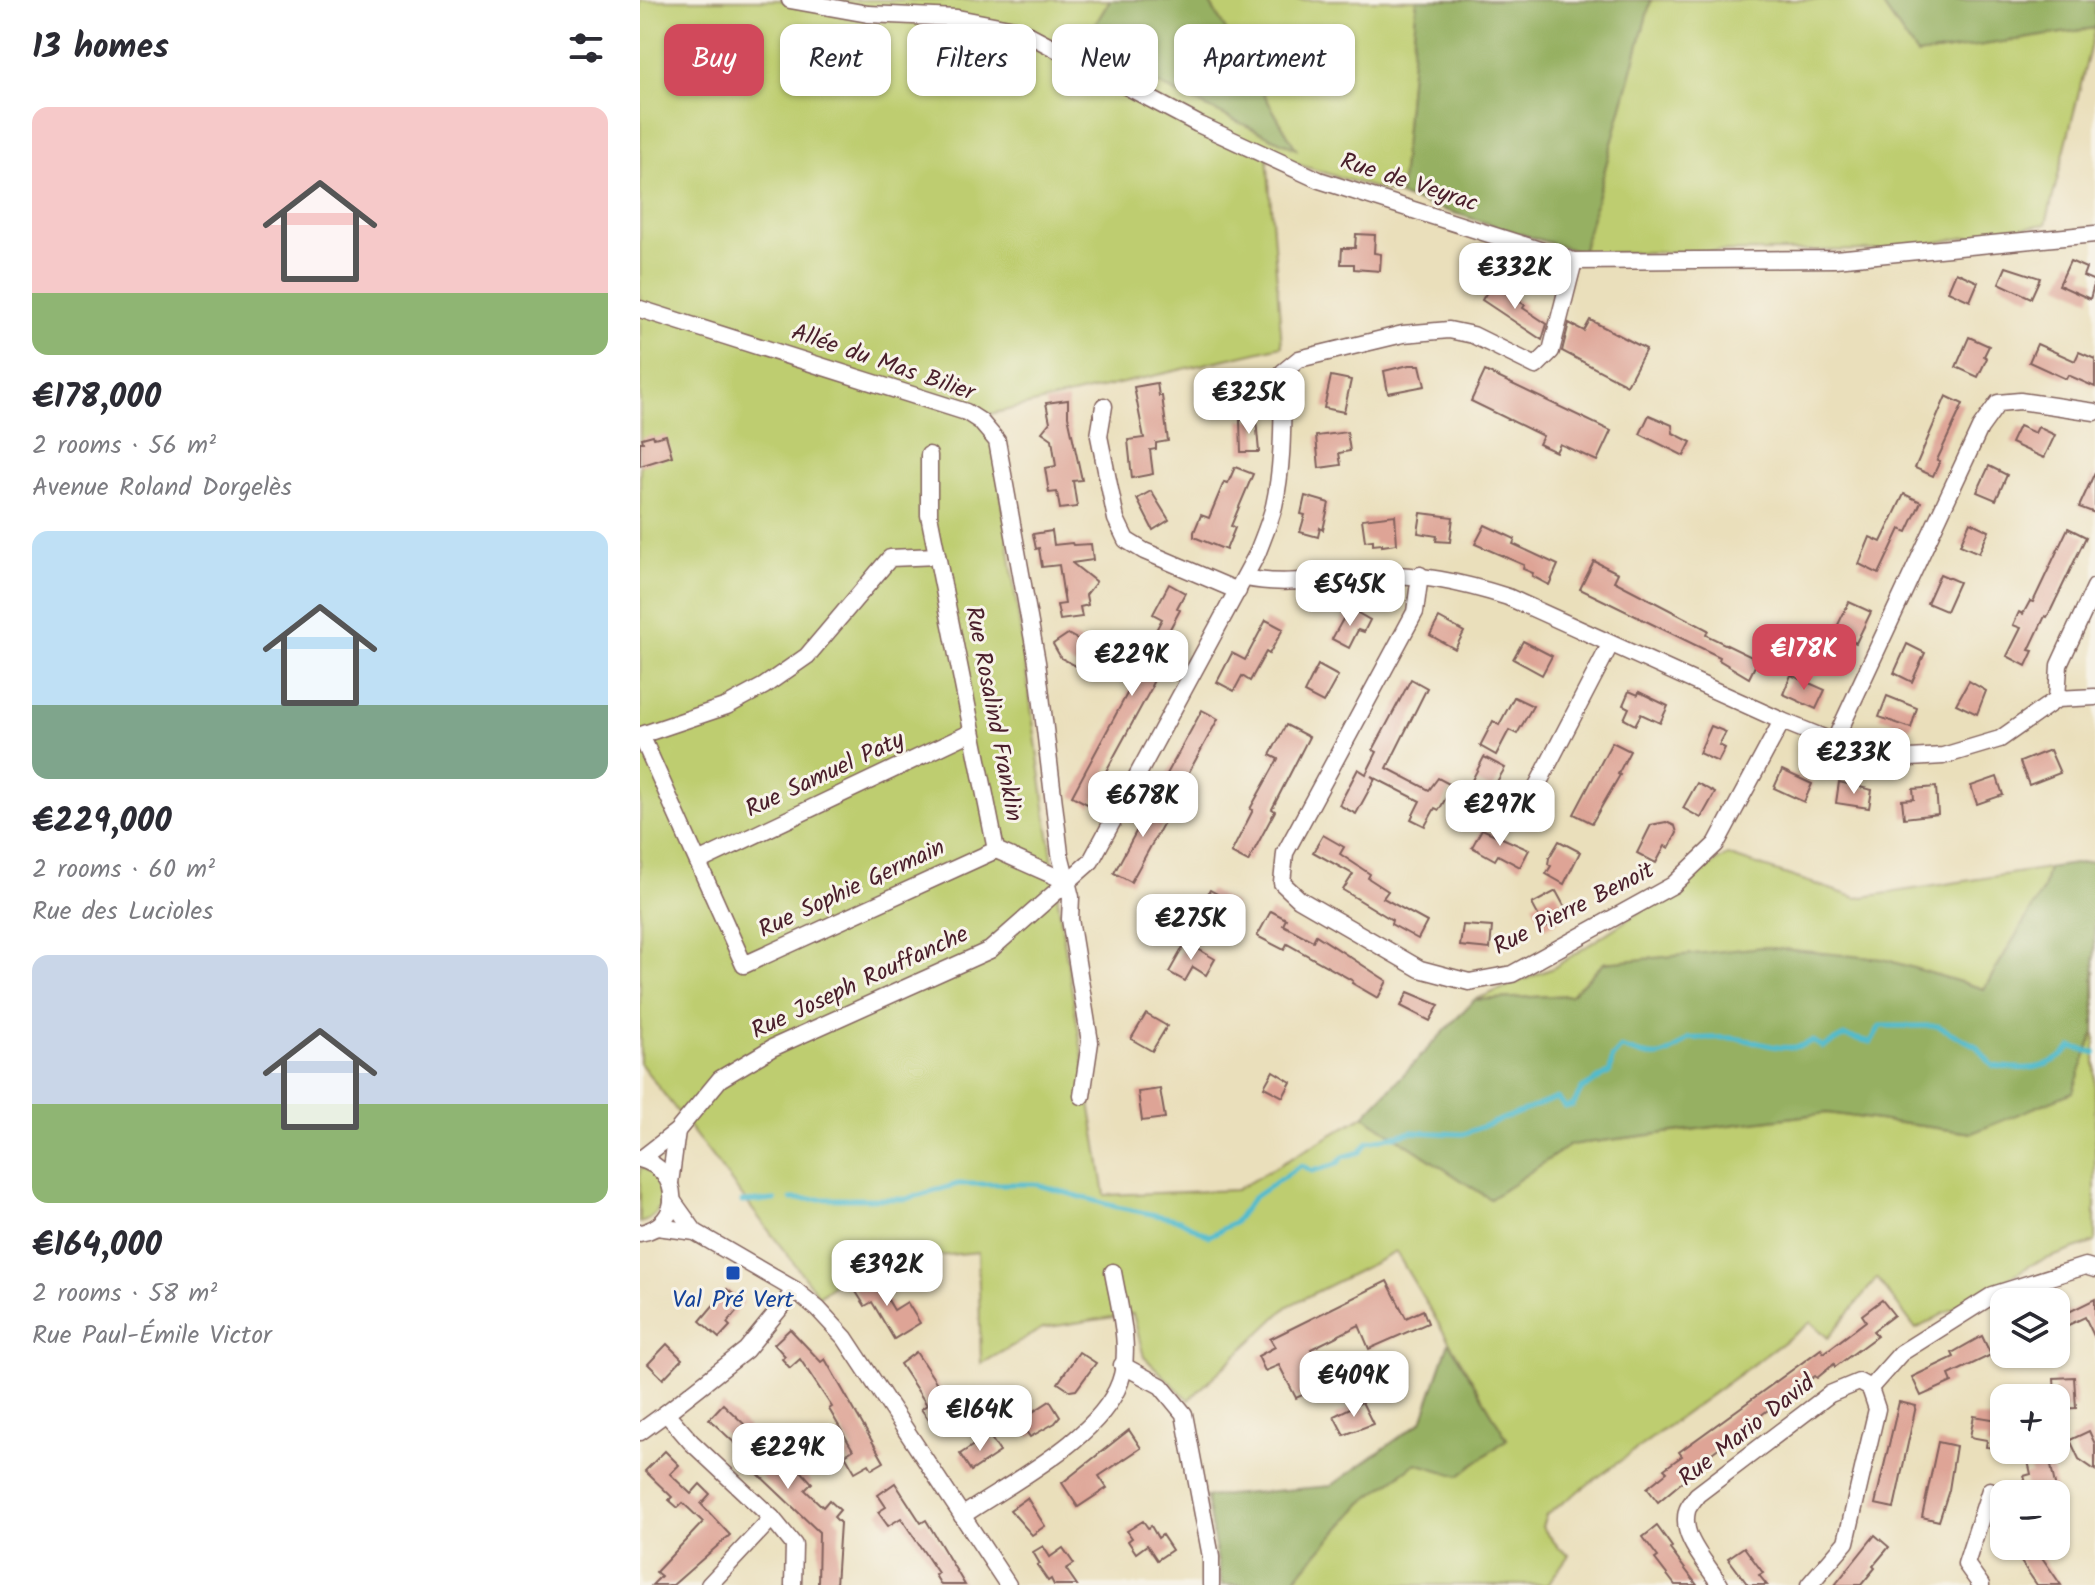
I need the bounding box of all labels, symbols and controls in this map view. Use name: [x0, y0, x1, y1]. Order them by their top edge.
text: 13 homes: [32, 21, 169, 75]
chip: Buy: [664, 24, 764, 96]
chip: Rent: [780, 24, 891, 96]
chip: Filters: [907, 24, 1036, 96]
chip: New: [1052, 24, 1158, 96]
chip: Apartment: [1174, 24, 1355, 96]
icon: filters: [564, 26, 608, 70]
street label: Rue de Veyrac: [1335, 142, 1483, 224]
icon: home: [248, 159, 392, 303]
pin: €332K: [1459, 243, 1571, 311]
text: €332K: [1477, 248, 1553, 290]
street label: Allée du Mas Bilier: [786, 313, 982, 413]
pin: €325K: [1193, 368, 1305, 436]
text: €178,000: [32, 371, 161, 425]
text: €325K: [1212, 373, 1286, 415]
text: 2 rooms · 56 m²: [32, 425, 216, 467]
text: Avenue Roland Dorgelès: [32, 467, 292, 509]
pin: €545K: [1294, 560, 1406, 628]
text: €545K: [1314, 565, 1386, 607]
icon: home: [248, 583, 392, 727]
street label: Rue Rosalind Franklin: [953, 603, 1033, 825]
pin: €178K: [1748, 624, 1860, 692]
text: €178K: [1770, 629, 1838, 671]
pin: €229K: [1076, 630, 1188, 698]
text: €229K: [1094, 635, 1170, 677]
street label: Rue Samuel Paty: [739, 721, 912, 829]
pin: €233K: [1798, 728, 1910, 796]
text: €233K: [1816, 733, 1892, 775]
pin: €678K: [1087, 771, 1199, 839]
text: €678K: [1106, 776, 1180, 818]
pin: €297K: [1444, 780, 1556, 848]
text: €297K: [1464, 785, 1536, 827]
text: €229,000: [32, 795, 172, 849]
street label: Rue Sophie Germain: [752, 829, 952, 949]
text: 2 rooms · 60 m²: [32, 849, 215, 891]
street label: Rue Pierre Benoit: [1486, 851, 1662, 966]
text: Rue des Lucioles: [32, 891, 213, 933]
pin: €275K: [1135, 894, 1247, 962]
text: €275K: [1155, 899, 1227, 941]
street label: Rue Joseph Rouffanche: [745, 915, 975, 1051]
icon: home: [248, 1007, 392, 1151]
text: €164,000: [32, 1219, 162, 1273]
pin: €392K: [831, 1240, 943, 1308]
text: €392K: [850, 1245, 924, 1287]
marker: Val Pré Vert: [724, 1264, 742, 1282]
text: 2 rooms · 58 m²: [32, 1273, 217, 1315]
place label: Val Pré Vert: [672, 1281, 794, 1320]
map controls: [1990, 1288, 2070, 1560]
button: layers: [1990, 1288, 2070, 1368]
text: Rue Paul-Émile Victor: [32, 1315, 272, 1357]
pin: €409K: [1298, 1351, 1410, 1419]
text: €409K: [1318, 1356, 1390, 1398]
street label: Rue Mario David: [1670, 1364, 1825, 1497]
button: +: [1990, 1384, 2070, 1464]
pin: €164K: [924, 1385, 1036, 1453]
text: €164K: [946, 1390, 1014, 1432]
pin: €229K: [732, 1423, 844, 1491]
text: €229K: [750, 1428, 826, 1470]
button: −: [1990, 1480, 2070, 1560]

